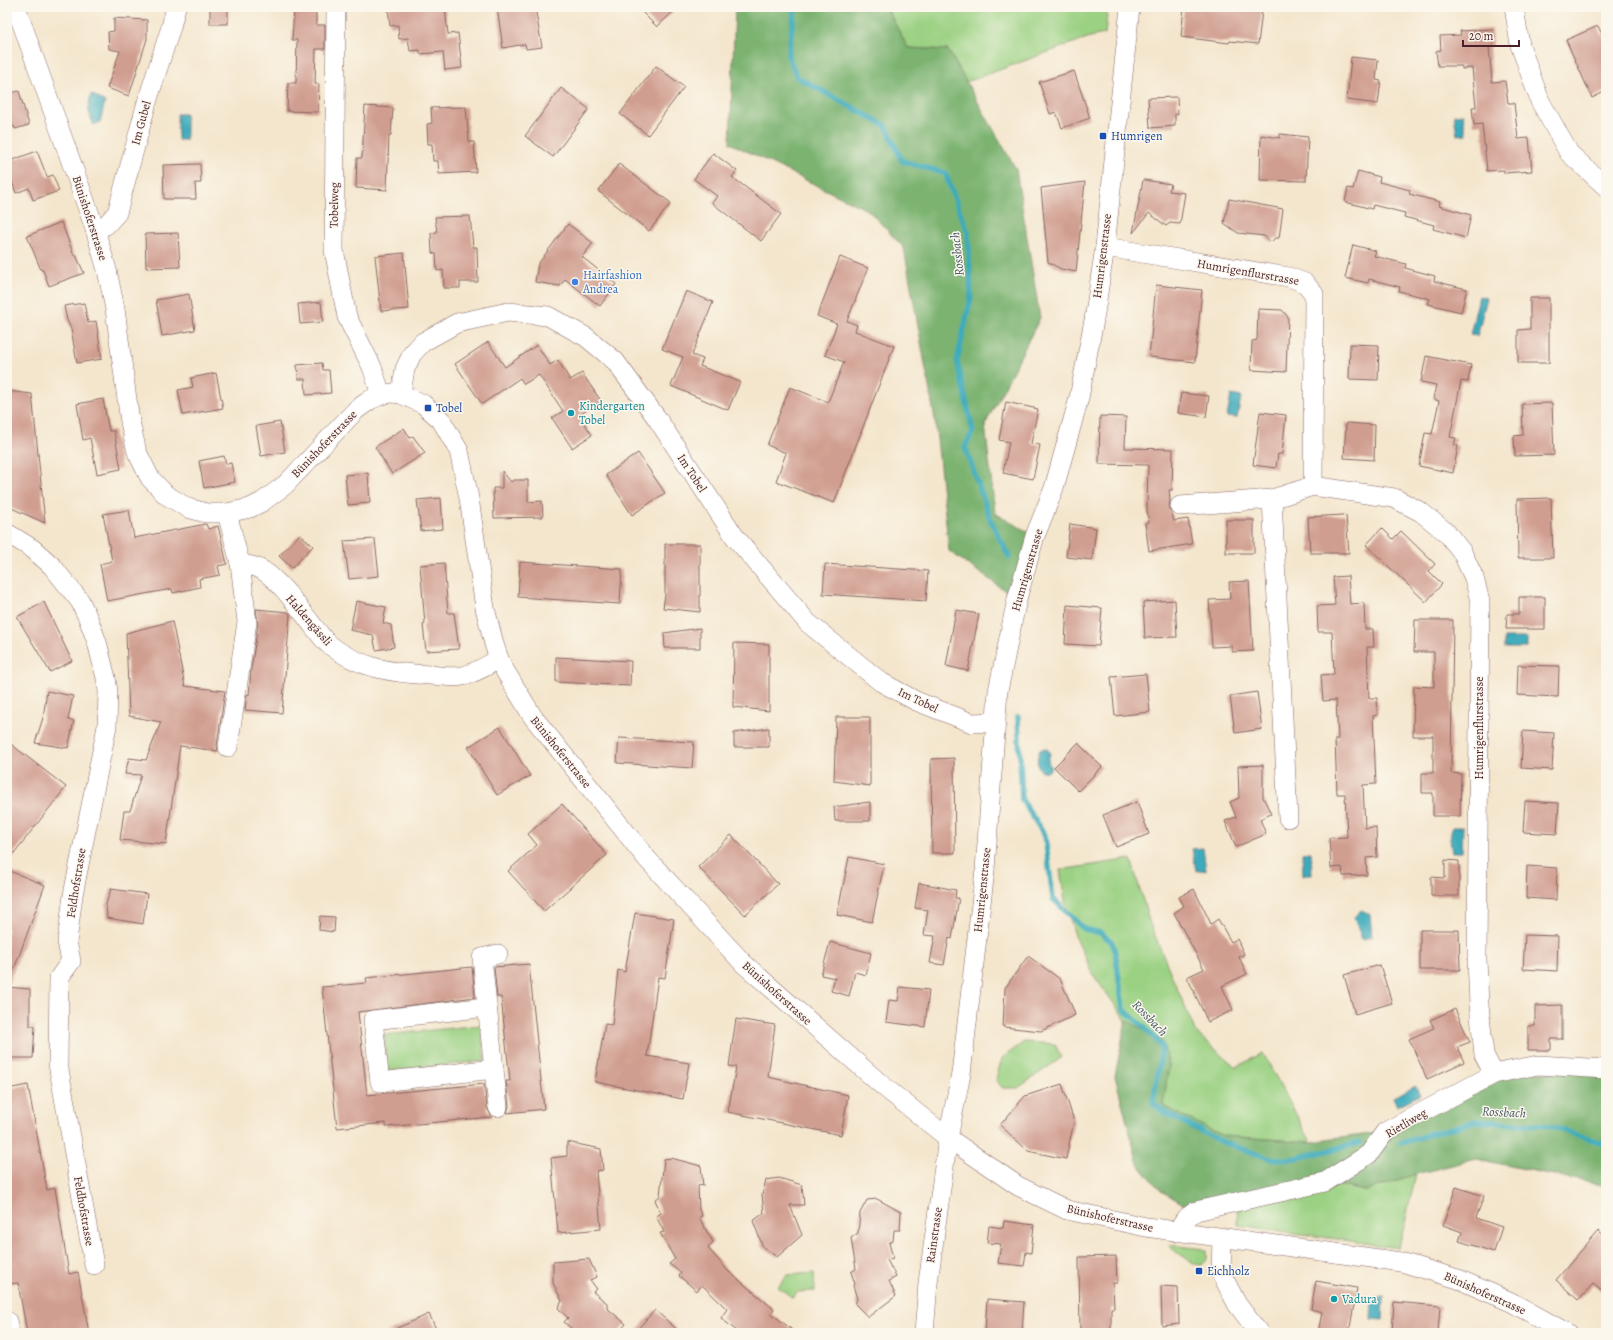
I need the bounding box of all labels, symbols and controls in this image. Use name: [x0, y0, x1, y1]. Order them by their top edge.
scale bar: [1463, 22, 1519, 48]
text: 20 m: [1469, 28, 1493, 44]
street label: Im Gubel: [127, 99, 155, 147]
place label: Humrigen: [1111, 128, 1163, 144]
marker: Humrigen: [1098, 131, 1108, 141]
street label: Bünishoferstrasse: [69, 173, 111, 263]
street label: Tobelweg: [326, 182, 342, 228]
street label: Humrigenstrasse: [1089, 213, 1115, 299]
water label: Rossbach: [946, 231, 968, 277]
street label: Humrigenflurstrasse: [1196, 255, 1300, 289]
place label: Hairfashion Andrea: [582, 267, 642, 297]
marker: Hairfashion Andrea: [570, 277, 580, 287]
place label: Kindergarten Tobel: [579, 398, 645, 428]
place label: Tobel: [436, 400, 462, 416]
marker: Tobel: [423, 403, 433, 413]
street label: Bünishoferstrasse: [288, 407, 360, 481]
marker: Kindergarten Tobel: [566, 408, 576, 418]
street label: Im Tobel: [674, 451, 710, 495]
street label: Humrigenstrasse: [1008, 527, 1046, 613]
street label: Haldengässli: [282, 591, 336, 649]
street label: Humrigenflurstrasse: [1471, 676, 1487, 780]
street label: Im Tobel: [895, 684, 941, 716]
street label: Bünishoferstrasse: [527, 713, 595, 791]
street label: Feldhofstrasse: [63, 847, 89, 919]
street label: Humrigenstrasse: [970, 847, 994, 933]
street label: Bünishoferstrasse: [739, 957, 815, 1029]
water label: Rossbach: [1129, 996, 1171, 1040]
water label: Rossbach: [1482, 1102, 1526, 1122]
street label: Rietliweg: [1382, 1105, 1430, 1141]
street label: Feldhofstrasse: [70, 1175, 98, 1247]
street label: Bünishoferstrasse: [1065, 1200, 1155, 1236]
street label: Rainstrasse: [922, 1206, 946, 1264]
place label: Eichholz: [1207, 1263, 1249, 1279]
marker: Eichholz: [1194, 1266, 1204, 1276]
street label: Bünishoferstrasse: [1441, 1268, 1529, 1318]
place label: Vadura: [1341, 1291, 1377, 1307]
marker: Vadura: [1329, 1294, 1339, 1304]

